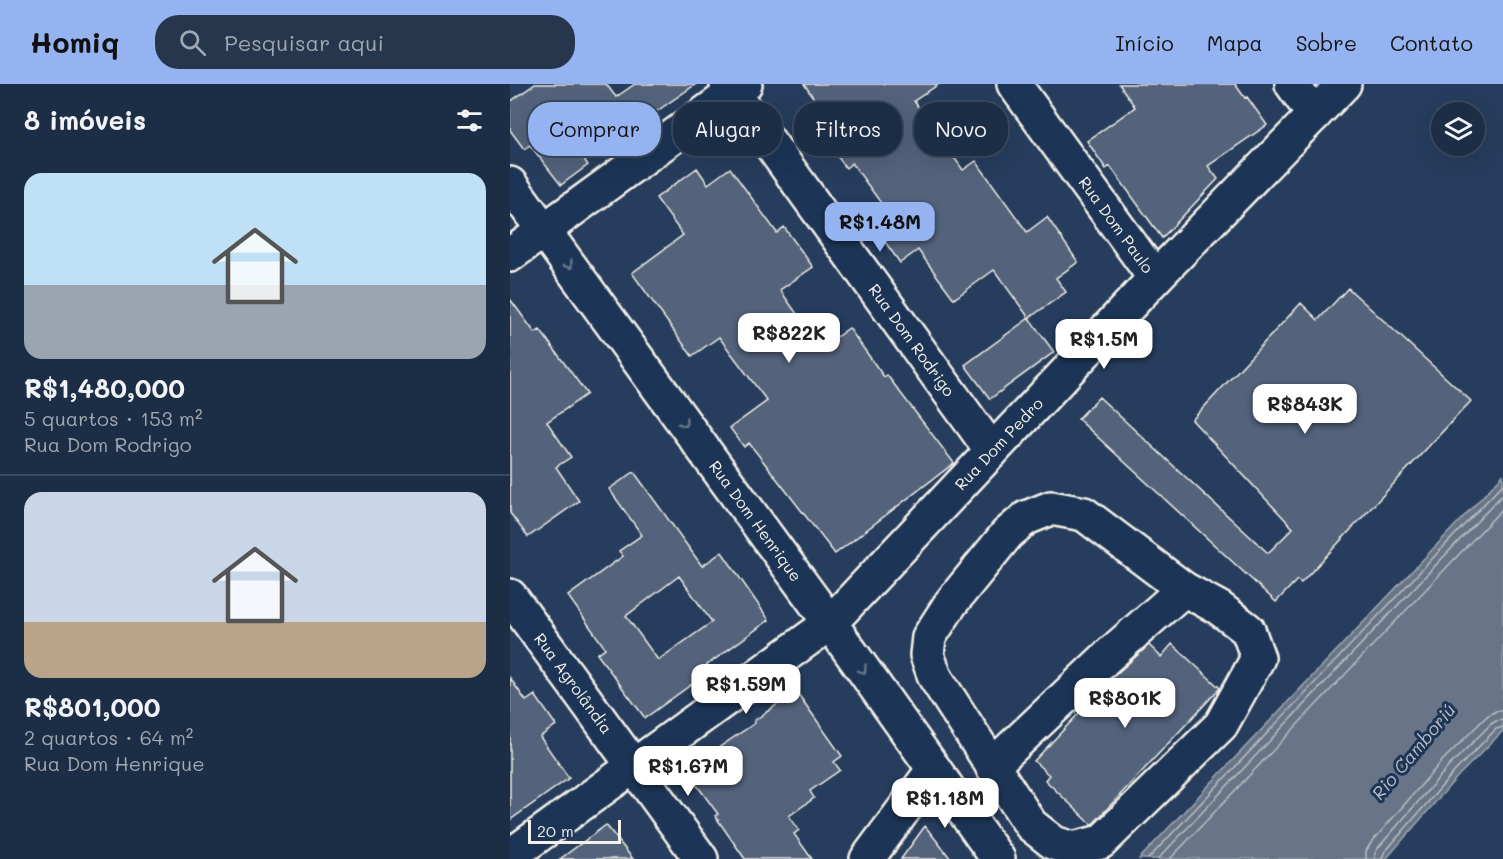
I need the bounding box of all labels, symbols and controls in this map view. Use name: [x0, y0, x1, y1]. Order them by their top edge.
search box: [155, 15, 575, 69]
text: Homiq: [30, 24, 119, 60]
icon: search: [176, 26, 209, 59]
text: Pesquisar aqui: [224, 28, 384, 57]
text: Início: [1115, 29, 1174, 56]
text: Mapa: [1207, 29, 1263, 56]
text: Sobre: [1296, 29, 1357, 56]
text: Contato: [1390, 29, 1473, 56]
chip: Comprar: [528, 102, 661, 156]
chip: Alugar: [673, 102, 782, 156]
chip: Filtros: [794, 102, 902, 156]
chip: Novo: [914, 102, 1008, 156]
map controls: [1431, 102, 1485, 156]
button: layers: [1431, 102, 1485, 156]
text: 8 imóveis: [24, 103, 146, 137]
icon: filters: [453, 104, 486, 137]
street label: Rua Dom Paulo: [1075, 172, 1159, 277]
pin: R$1.48M: [825, 202, 935, 253]
text: R$1.48M: [839, 208, 921, 234]
icon: home: [201, 212, 309, 320]
one-way arrow: [562, 259, 573, 270]
street label: Rua Dom Rodrigo: [865, 279, 960, 400]
pin: R$822K: [740, 313, 838, 364]
text: R$822K: [752, 319, 826, 345]
pin: R$1.5M: [1055, 319, 1153, 370]
text: R$1.5M: [1069, 325, 1139, 351]
text: R$1,480,000: [24, 371, 185, 405]
pin: R$843K: [1256, 384, 1354, 435]
text: R$843K: [1267, 390, 1343, 416]
street label: Rua Dom Pedro: [950, 393, 1047, 494]
text: 5 quartos · 153 m²: [24, 405, 202, 431]
one-way arrow: [677, 416, 688, 427]
text: Rua Dom Rodrigo: [24, 431, 192, 457]
street label: Rua Dom Henrique: [705, 456, 807, 585]
icon: home: [201, 531, 309, 639]
street label: Rua Agrolândia: [530, 628, 618, 738]
pin: R$1.59M: [691, 664, 801, 715]
one-way arrow: [856, 664, 867, 675]
text: R$1.59M: [705, 670, 787, 696]
pin: R$801K: [1076, 678, 1174, 729]
text: R$801K: [1088, 684, 1162, 710]
text: R$801,000: [24, 690, 161, 724]
water label: Rio Camboriú: [1366, 698, 1460, 804]
text: 2 quartos · 64 m²: [24, 724, 193, 750]
pin: R$1.67M: [633, 746, 743, 797]
text: Rua Dom Henrique: [24, 750, 205, 776]
text: R$1.67M: [648, 752, 728, 778]
pin: R$1.18M: [890, 778, 1000, 829]
text: R$1.18M: [906, 784, 984, 810]
scale bar: [528, 817, 621, 844]
text: 20 m: [537, 820, 574, 841]

